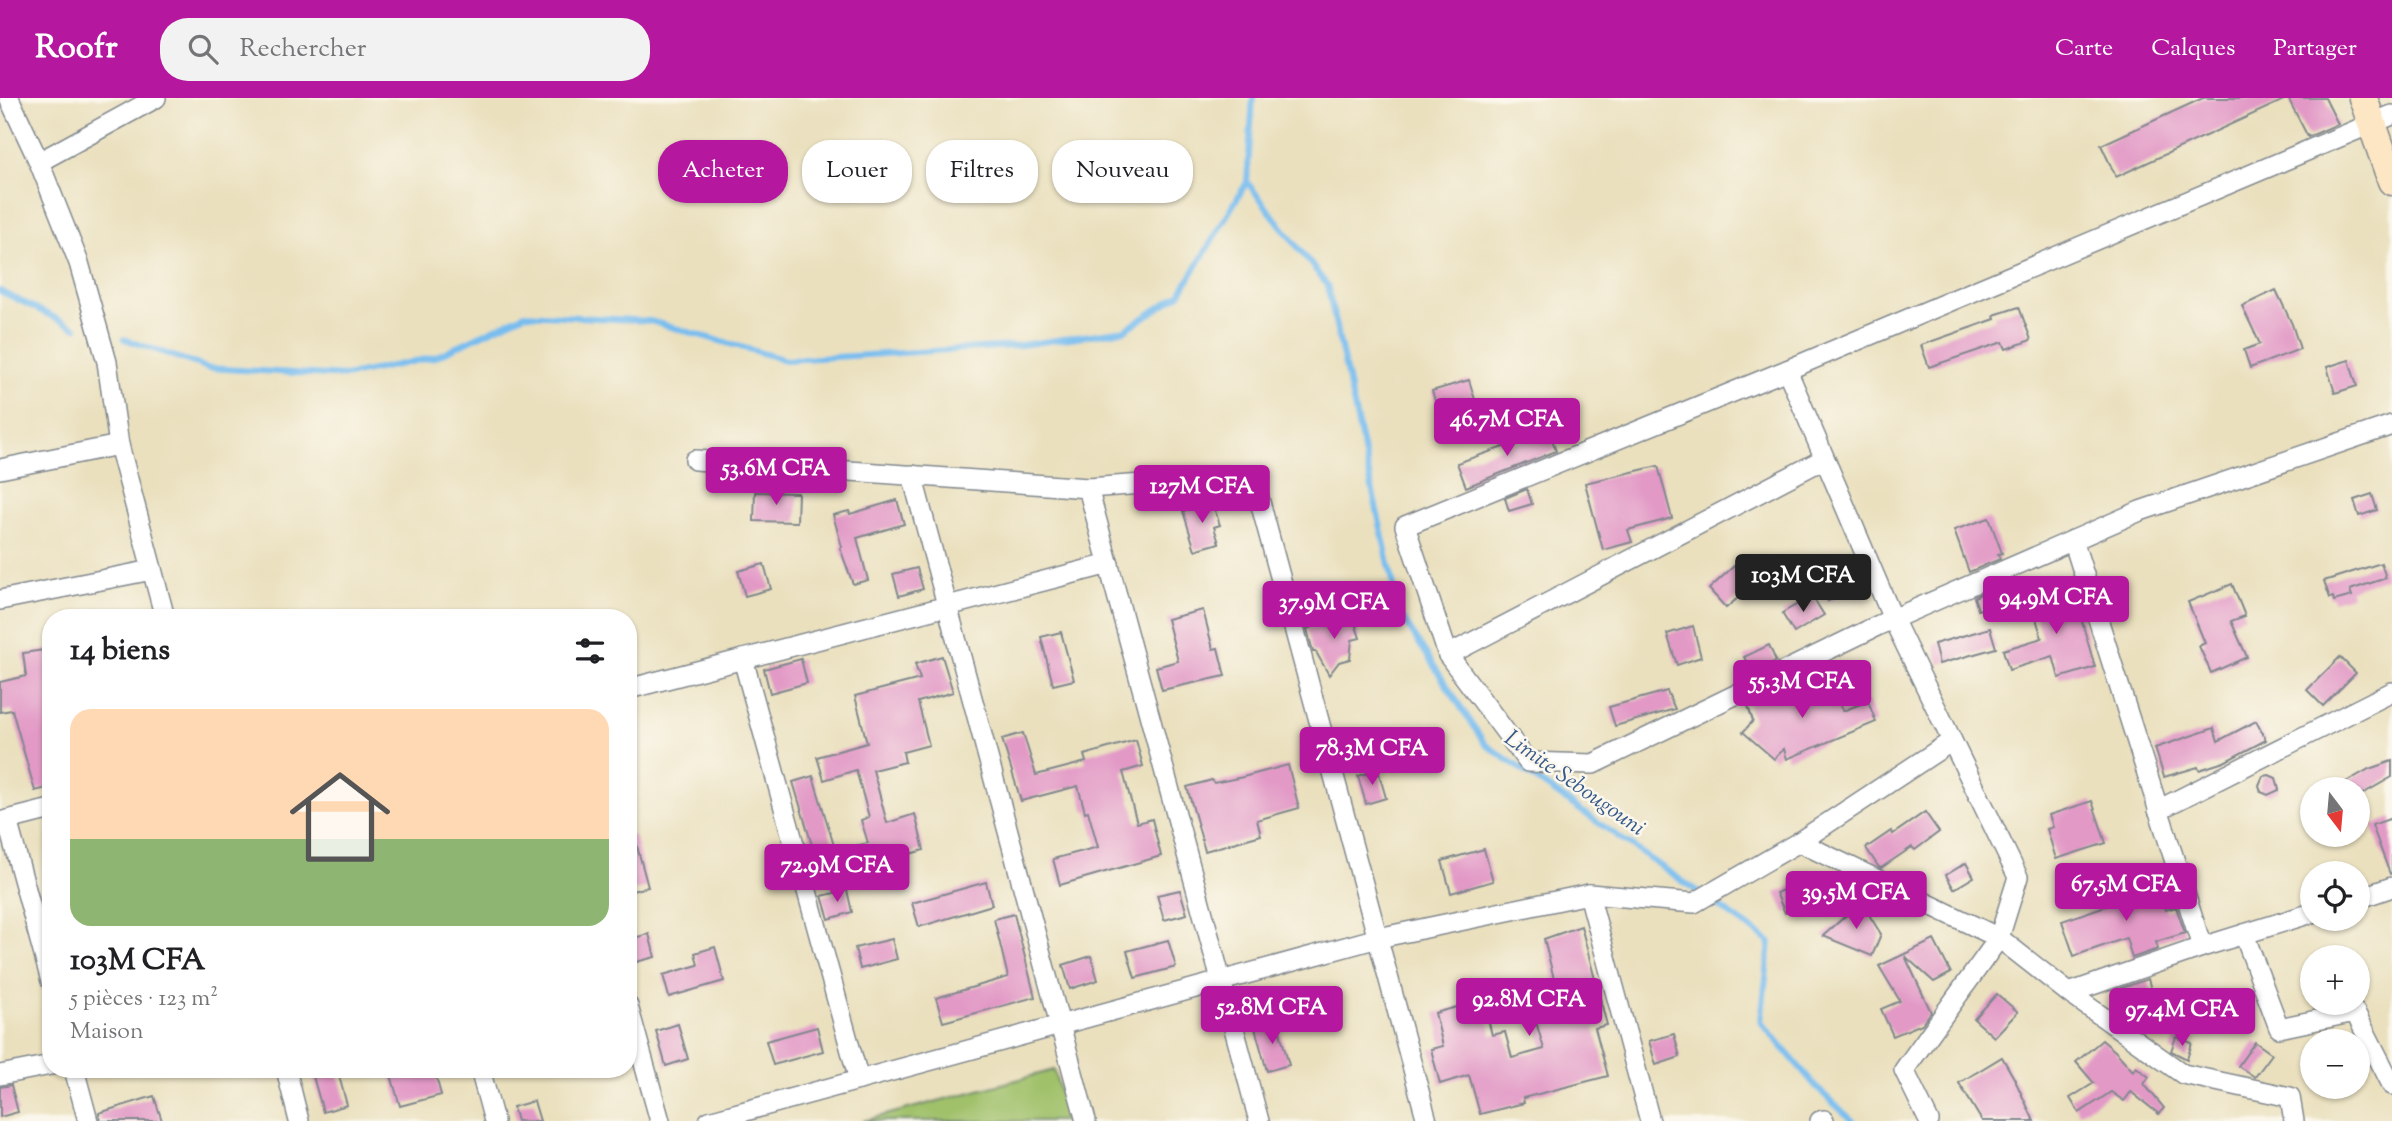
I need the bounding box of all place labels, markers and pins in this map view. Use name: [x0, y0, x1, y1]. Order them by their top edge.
pin: 46.7M CFA: [1427, 398, 1587, 458]
pin: 53.6M CFA: [696, 448, 856, 507]
pin: 127M CFA: [1130, 466, 1274, 525]
pin: 103M CFA: [1731, 554, 1875, 614]
pin: 94.9M CFA: [1976, 576, 2136, 636]
pin: 37.9M CFA: [1254, 582, 1414, 641]
pin: 55.3M CFA: [1722, 660, 1882, 720]
pin: 78.3M CFA: [1292, 728, 1452, 787]
pin: 72.9M CFA: [757, 844, 917, 904]
pin: 67.5M CFA: [2046, 864, 2206, 923]
pin: 39.5M CFA: [1776, 872, 1936, 931]
pin: 92.8M CFA: [1449, 978, 1609, 1038]
pin: 52.8M CFA: [1192, 986, 1352, 1046]
pin: 97.4M CFA: [2102, 988, 2262, 1048]

